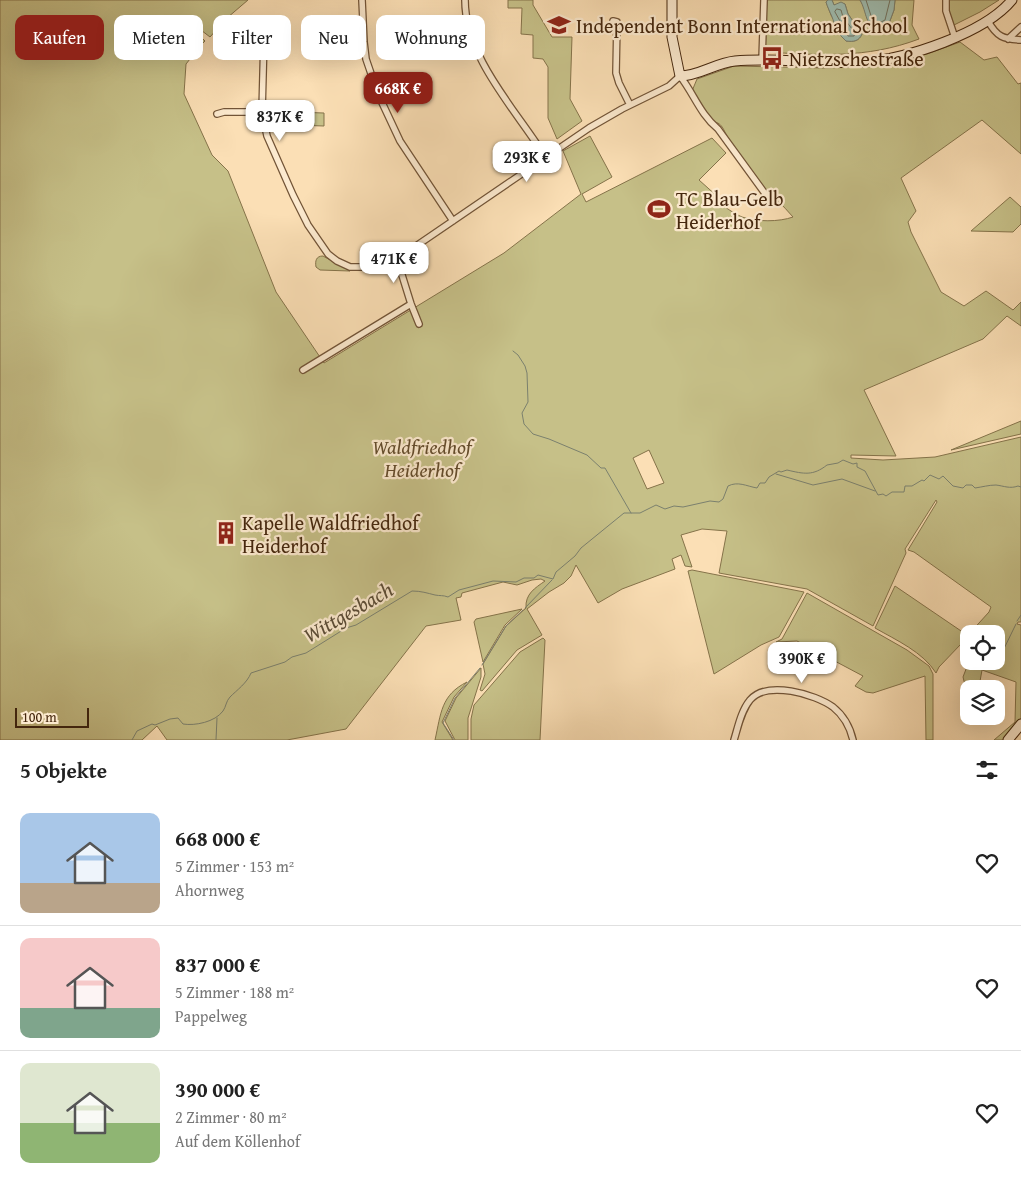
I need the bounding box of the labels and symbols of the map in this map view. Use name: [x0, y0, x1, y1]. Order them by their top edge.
place label: Independent Bonn International School: [576, 11, 908, 40]
school or university icon: Independent Bonn International School: [546, 12, 572, 38]
place label: Nietzschestraße: [789, 44, 924, 73]
bus stop icon: Nietzschestraße: [759, 45, 785, 71]
pin: 668K €: [357, 72, 439, 114]
pin: 837K €: [239, 100, 321, 142]
pin: 293K €: [486, 140, 568, 183]
place label: TC Blau-Gelb Heiderhof: [676, 184, 784, 236]
sports icon: TC Blau-Gelb Heiderhof: [646, 196, 672, 222]
pin: 471K €: [353, 242, 435, 284]
park label: Waldfriedhof Heiderhof: [372, 432, 476, 484]
place label: Kapelle Waldfriedhof Heiderhof: [242, 508, 421, 560]
building icon: Kapelle Waldfriedhof Heiderhof: [213, 520, 239, 546]
water label: Wittgesbach: [297, 574, 399, 650]
pin: 390K €: [761, 642, 843, 684]
scale bar: [15, 705, 89, 728]

